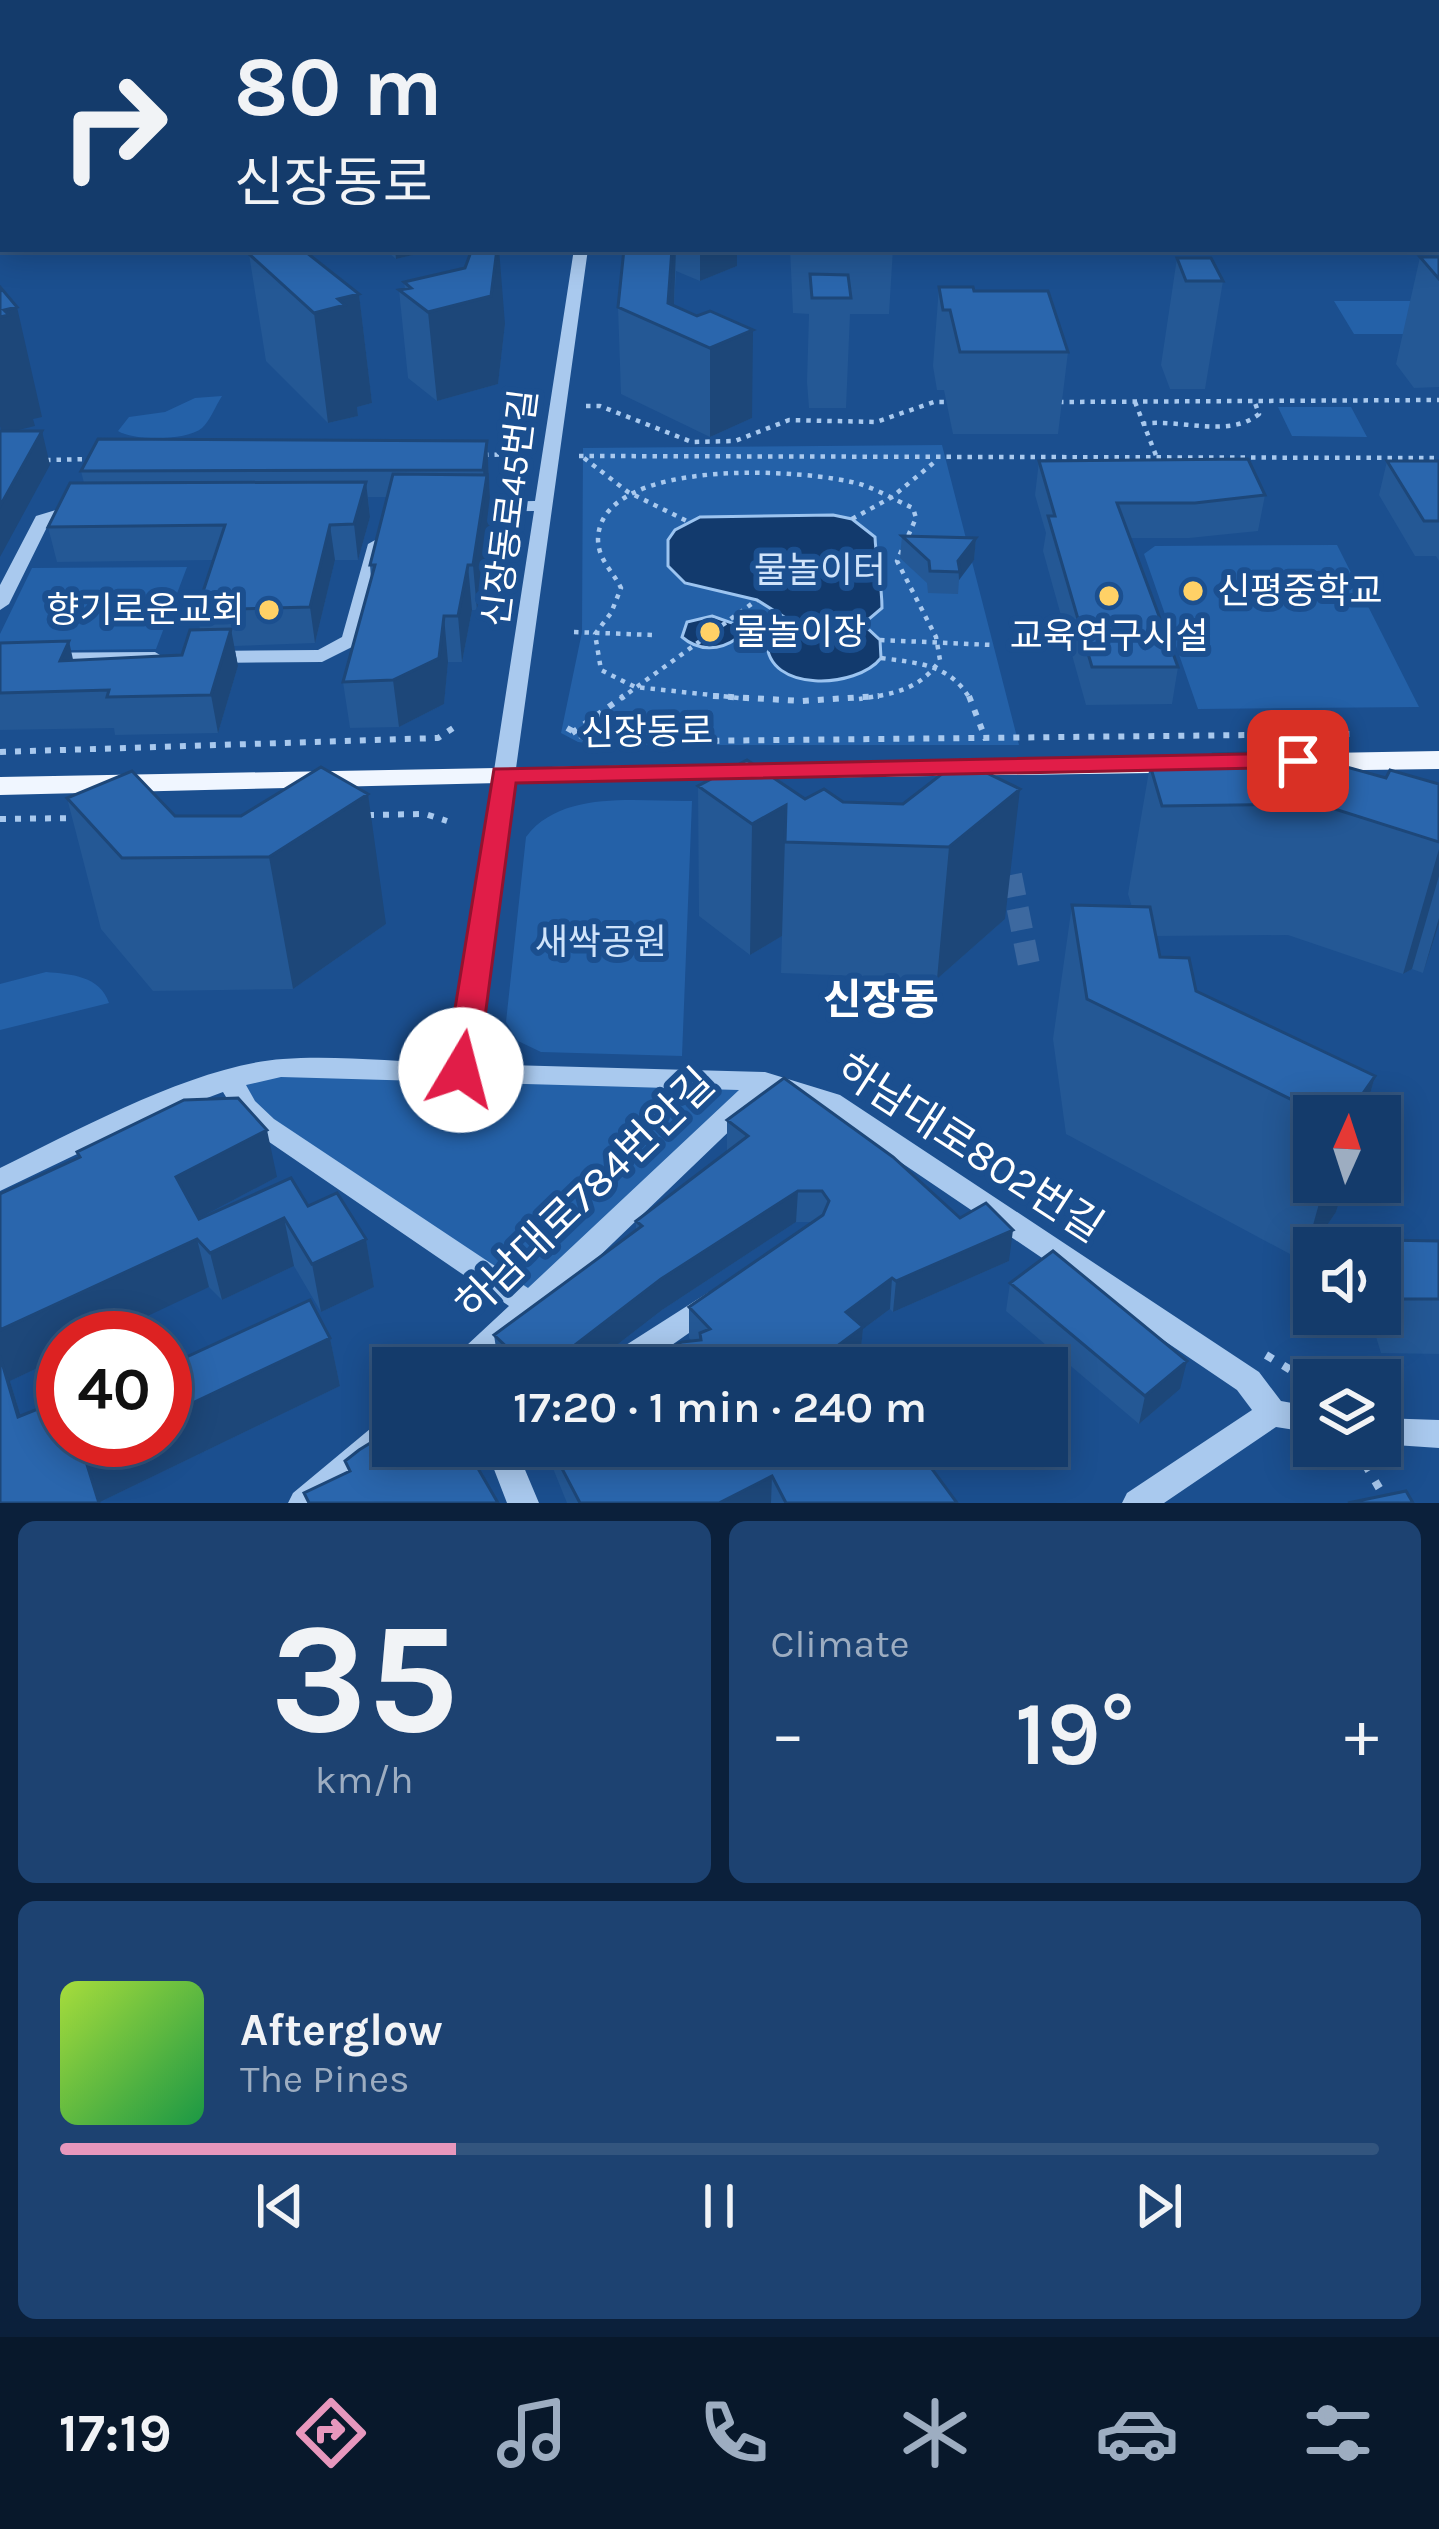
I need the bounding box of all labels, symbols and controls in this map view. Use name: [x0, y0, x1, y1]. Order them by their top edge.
text: 80 m: [234, 38, 442, 136]
icon: right: [36, 48, 192, 204]
text: 신장동로: [234, 151, 433, 215]
street label: 신장동로45번길: [475, 387, 545, 629]
park label: 물놀이터: [754, 549, 886, 591]
place label: 신평중학교: [1217, 570, 1383, 612]
marker: 신평중학교: [1180, 578, 1206, 604]
marker: 교육연구시설: [1096, 583, 1122, 609]
place label: 향기로운교회: [46, 589, 245, 631]
marker: 향기로운교회: [256, 597, 282, 623]
place label: 물놀이장: [734, 611, 866, 653]
place label: 교육연구시설: [1010, 615, 1208, 657]
marker: 물놀이장: [697, 619, 723, 645]
street label: 신장동로: [580, 710, 714, 754]
pin: [1247, 710, 1349, 812]
icon: arrive: [1265, 728, 1331, 794]
park label: 새싹공원: [535, 921, 667, 963]
district label: 신장동: [823, 975, 939, 1025]
position arrow: [398, 1007, 524, 1133]
street label: 하남대로802번길: [828, 1043, 1112, 1253]
street label: 하남대로784번안길: [446, 1058, 724, 1330]
north arrow: [1293, 1095, 1401, 1203]
map controls: [1293, 1095, 1401, 1467]
button: sound: [1293, 1227, 1401, 1335]
speed limit sign: 40: [36, 1311, 192, 1467]
button: layers: [1293, 1359, 1401, 1467]
text: 17:20 · 1 min · 240 m: [513, 1381, 927, 1433]
text: 35: [270, 1588, 458, 1770]
text: Climate: [771, 1621, 910, 1667]
text: 19°: [1015, 1681, 1134, 1787]
text: −: [771, 1695, 805, 1773]
text: +: [1344, 1695, 1379, 1773]
text: km/h: [315, 1757, 414, 1803]
text: Afterglow: [240, 2004, 443, 2056]
text: The Pines: [240, 2056, 410, 2102]
icon: previous: [247, 2173, 313, 2239]
icon: pause: [686, 2173, 752, 2239]
icon: next: [1126, 2173, 1192, 2239]
icon: directions: [289, 2391, 373, 2475]
icon: music: [490, 2391, 574, 2475]
icon: phone: [692, 2391, 776, 2475]
icon: climate: [893, 2391, 977, 2475]
icon: car: [1095, 2391, 1179, 2475]
icon: filters: [1296, 2391, 1380, 2475]
text: 17:19: [59, 2401, 172, 2465]

